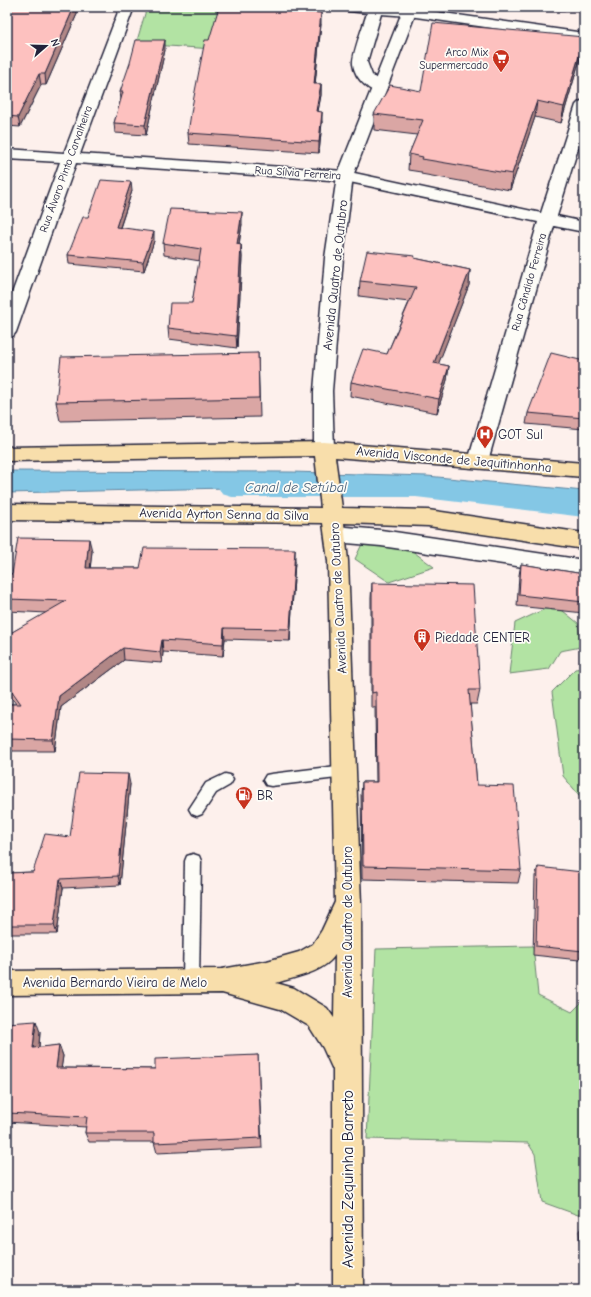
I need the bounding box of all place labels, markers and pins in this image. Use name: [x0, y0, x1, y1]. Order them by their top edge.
place label: Arco Mix Supermercado: [419, 46, 489, 72]
supermarket icon: Arco Mix Supermercado: [491, 48, 511, 73]
hospital icon: GOT Sul: [475, 424, 495, 449]
place label: GOT Sul: [498, 427, 543, 442]
building icon: Piedade CENTER: [412, 627, 432, 652]
place label: Piedade CENTER: [435, 630, 530, 645]
fuel station icon: BR: [234, 785, 254, 810]
place label: BR: [257, 788, 273, 803]

